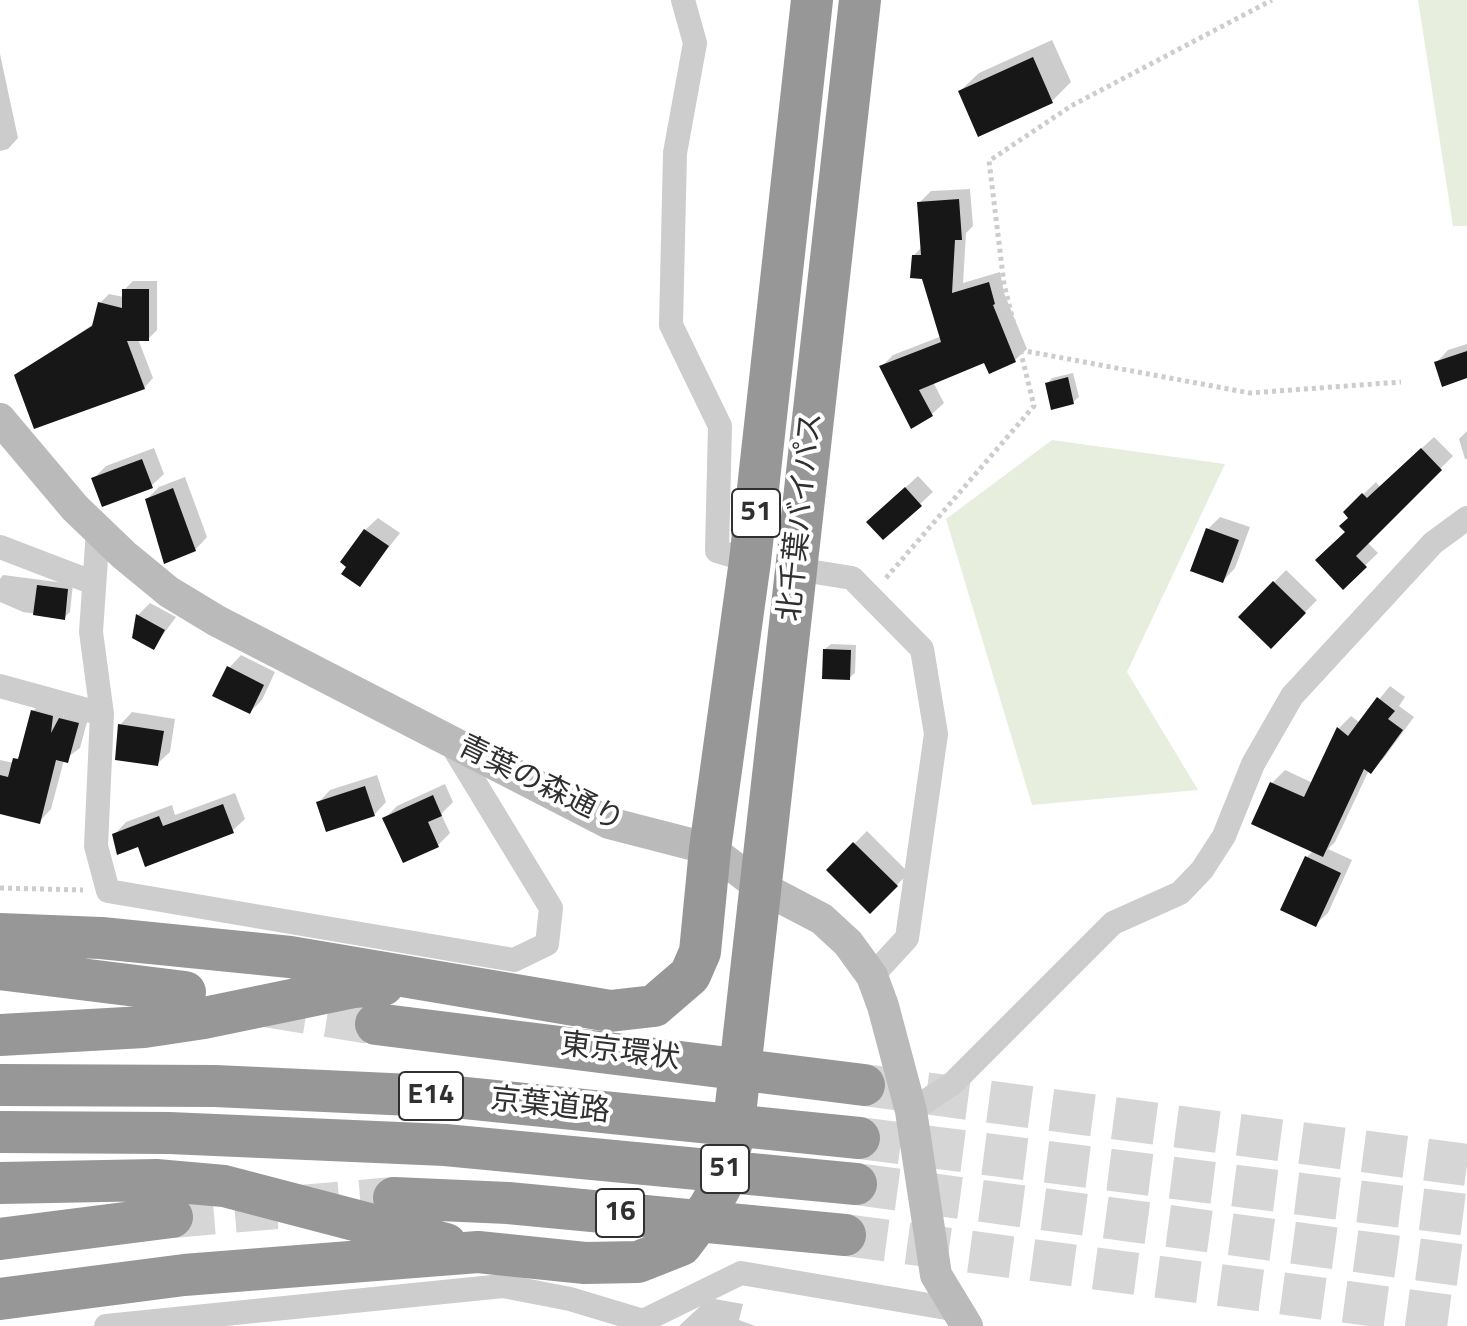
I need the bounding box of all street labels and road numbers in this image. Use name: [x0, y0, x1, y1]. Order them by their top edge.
street label: 北千葉バイパス: [773, 411, 831, 623]
road number: 51: [732, 489, 780, 537]
street label: 青葉の森通り: [451, 729, 629, 841]
street label: 東京環状: [558, 1028, 682, 1078]
road number: E14: [399, 1072, 463, 1120]
street label: 京葉道路: [488, 1083, 612, 1131]
road number: 51: [701, 1145, 749, 1193]
road number: 16: [596, 1189, 644, 1237]

